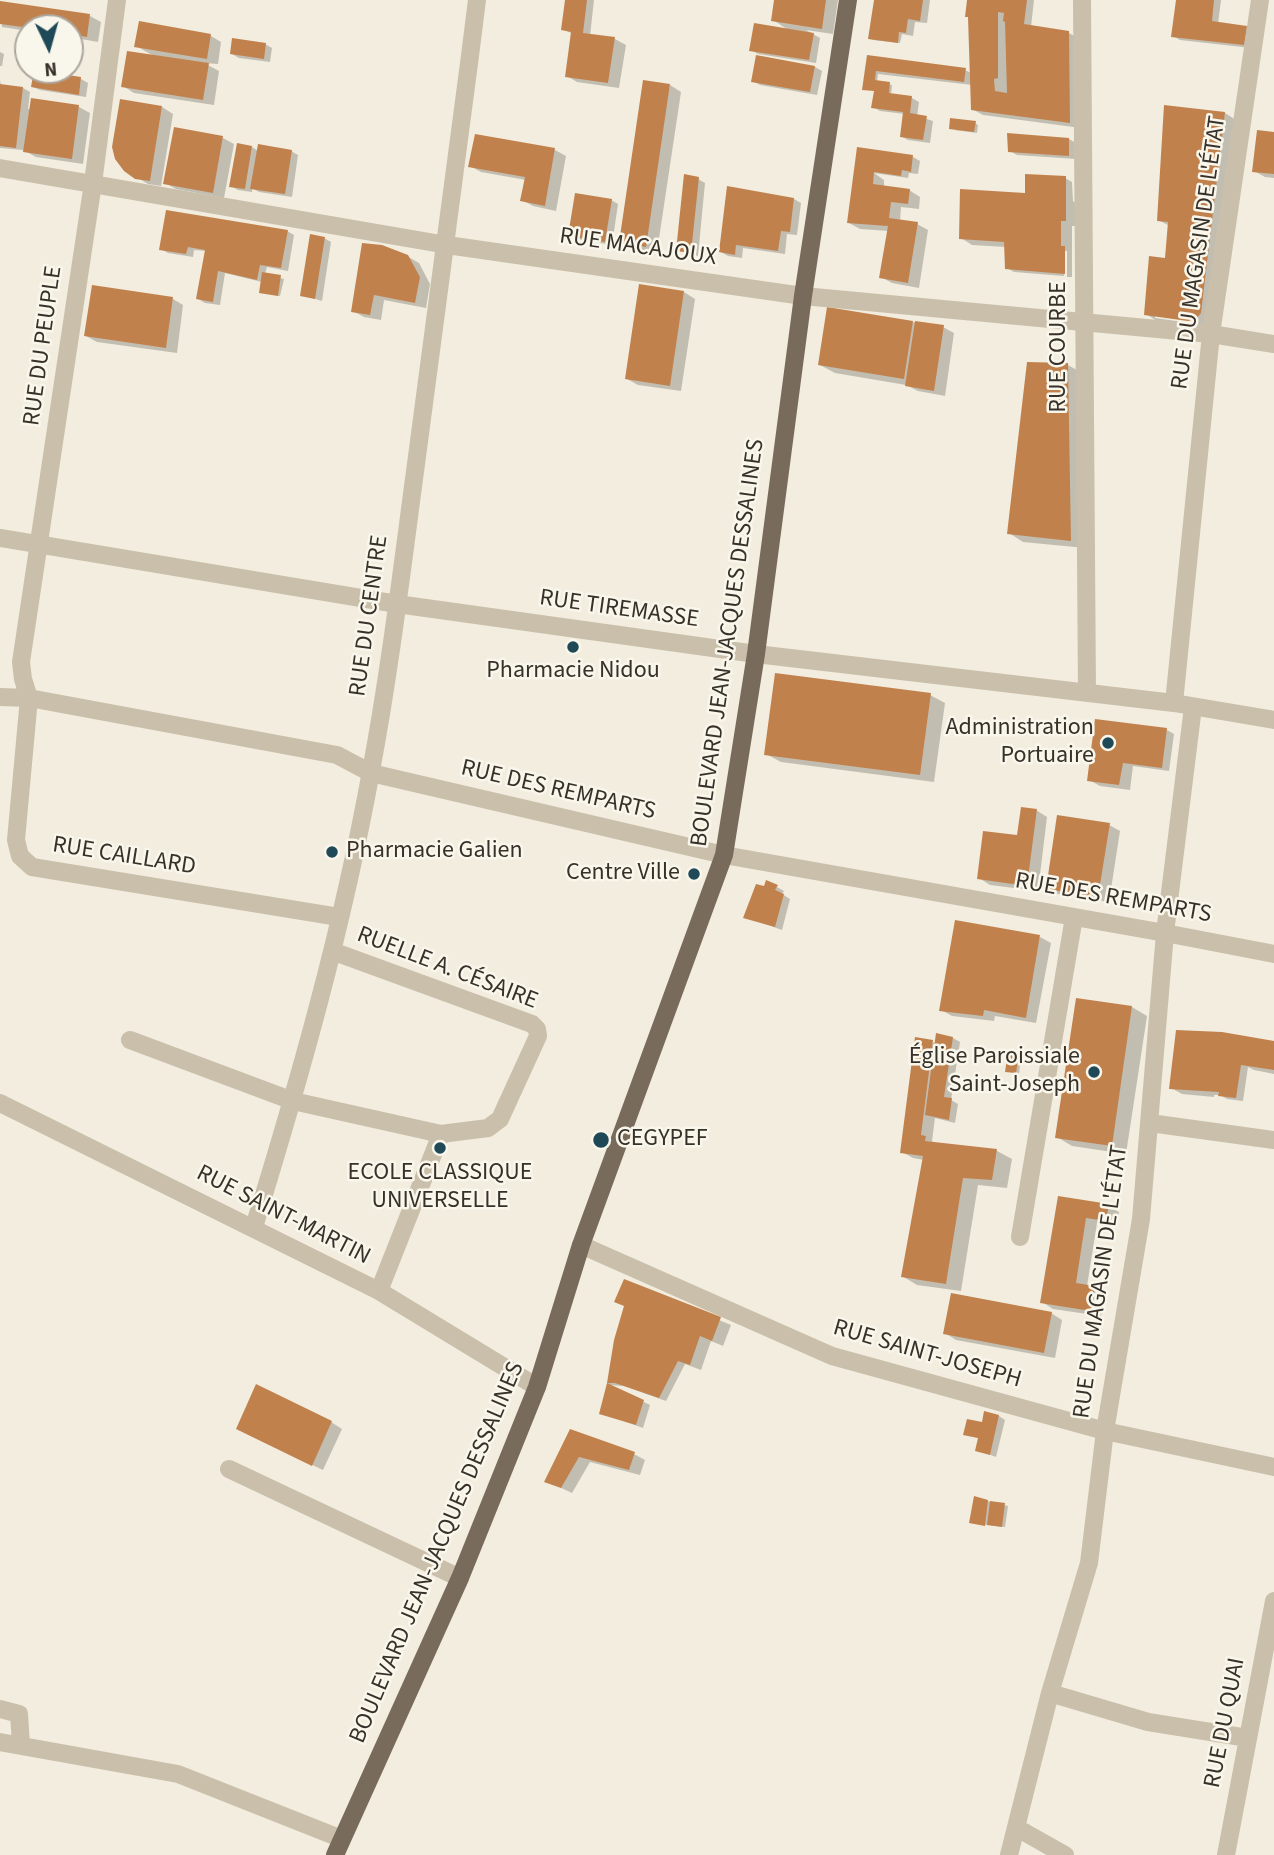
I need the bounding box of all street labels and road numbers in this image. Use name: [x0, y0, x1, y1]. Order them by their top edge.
street label: RUE DU MAGASIN DE L'ÉTAT: [1167, 114, 1233, 392]
street label: RUE MACAJOUX: [557, 223, 719, 273]
street label: RUE DU PEUPLE: [19, 264, 69, 428]
street label: RUE COURBE: [1046, 281, 1074, 413]
street label: BOULEVARD JEAN-JACQUES DESSALINES: [686, 437, 772, 849]
street label: RUE DU CENTRE: [344, 533, 396, 699]
street label: RUE TIREMASSE: [538, 585, 700, 635]
street label: RUE DES REMPARTS: [458, 755, 658, 827]
street label: RUE CAILLARD: [50, 831, 198, 883]
street label: RUE DES REMPARTS: [1013, 868, 1213, 930]
street label: RUELLE A. CÉSAIRE: [353, 921, 541, 1017]
street label: RUE DU MAGASIN DE L'ÉTAT: [1069, 1143, 1135, 1421]
street label: RUE SAINT-MARTIN: [191, 1160, 375, 1272]
street label: RUE SAINT-JOSEPH: [830, 1314, 1024, 1396]
street label: BOULEVARD JEAN-JACQUES DESSALINES: [344, 1358, 532, 1748]
street label: RUE DU QUAI: [1199, 1655, 1253, 1791]

